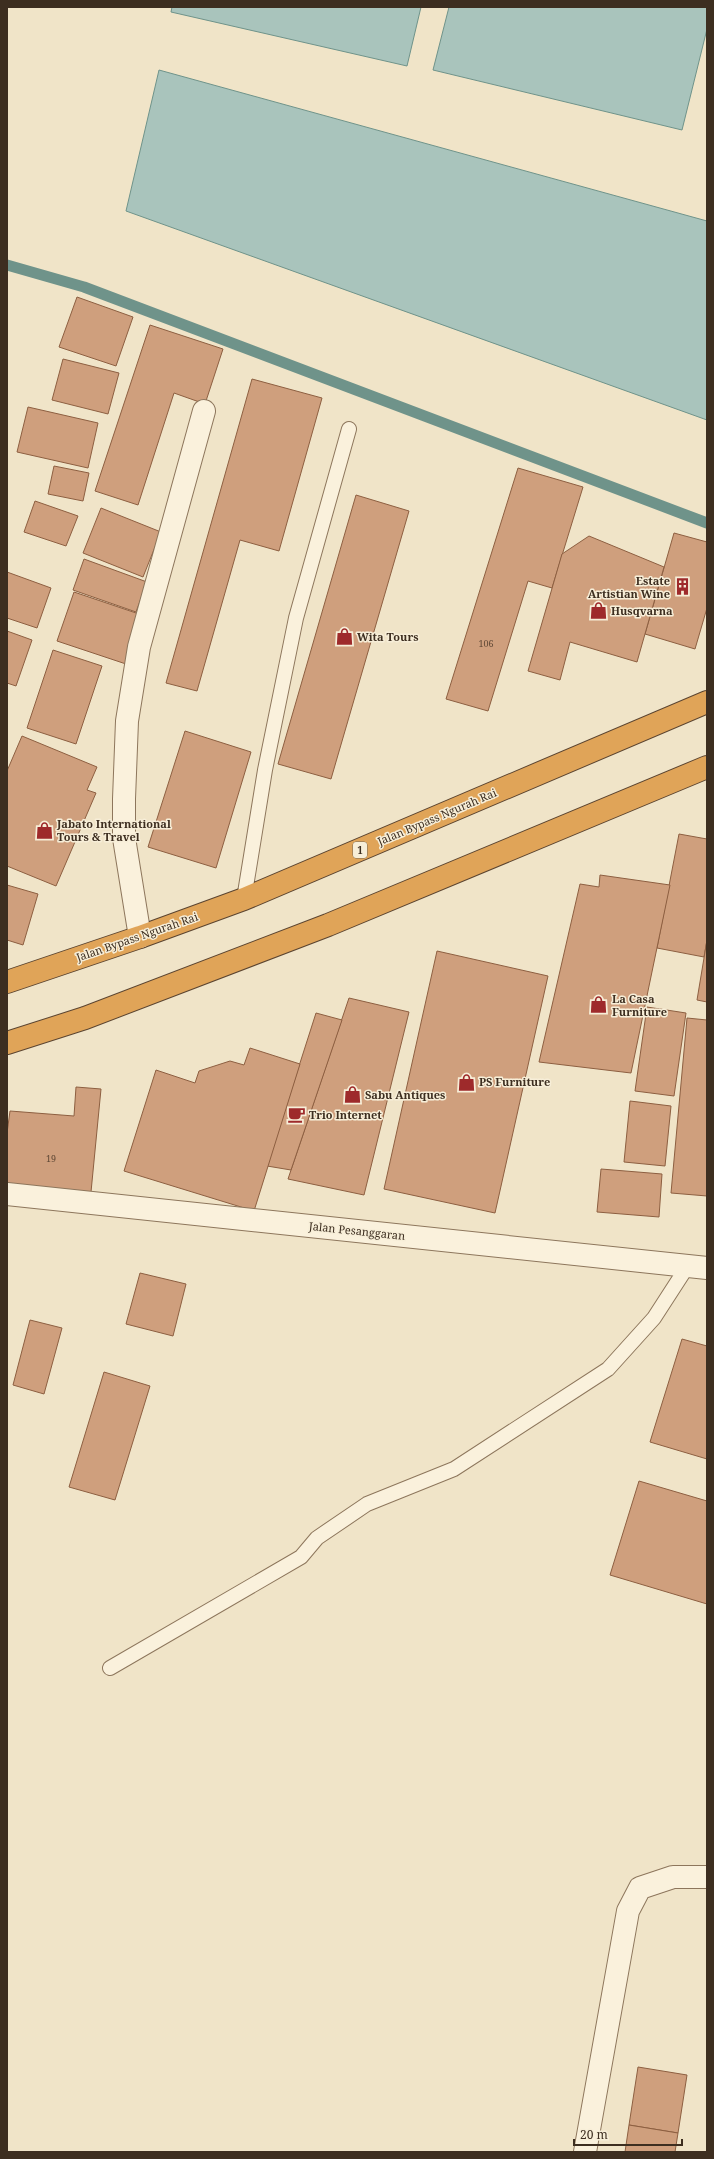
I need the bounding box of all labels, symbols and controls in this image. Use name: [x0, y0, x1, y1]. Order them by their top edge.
place label: Estate Artistian Wine: [588, 573, 670, 601]
building icon: Estate Artistian Wine: [673, 577, 693, 597]
shop icon: Husqvarna: [588, 601, 608, 621]
place label: Husqvarna: [611, 603, 673, 618]
shop icon: Wita Tours: [334, 627, 354, 647]
place label: Wita Tours: [357, 629, 418, 644]
house number: 106: [478, 637, 494, 650]
street label: Jalan Bypass Ngurah Rai: [374, 784, 499, 849]
place label: Jabato International Tours & Travel: [56, 816, 171, 844]
shop icon: Jabato International Tours & Travel: [34, 820, 54, 840]
road number: 1: [353, 842, 367, 858]
street label: Jalan Bypass Ngurah Rai: [73, 908, 200, 965]
place label: La Casa Furniture: [612, 991, 667, 1019]
shop icon: La Casa Furniture: [589, 995, 609, 1015]
shop icon: PS Furniture: [456, 1072, 476, 1092]
place label: PS Furniture: [479, 1074, 550, 1089]
shop icon: Sabu Antiques: [342, 1085, 362, 1105]
place label: Sabu Antiques: [365, 1087, 445, 1102]
cafe icon: Trio Internet: [286, 1105, 306, 1125]
place label: Trio Internet: [309, 1107, 382, 1122]
house number: 19: [46, 1152, 56, 1165]
street label: Jalan Pesanggaran: [307, 1218, 406, 1243]
scale bar: [574, 2121, 682, 2147]
text: 20 m: [580, 2126, 608, 2143]

